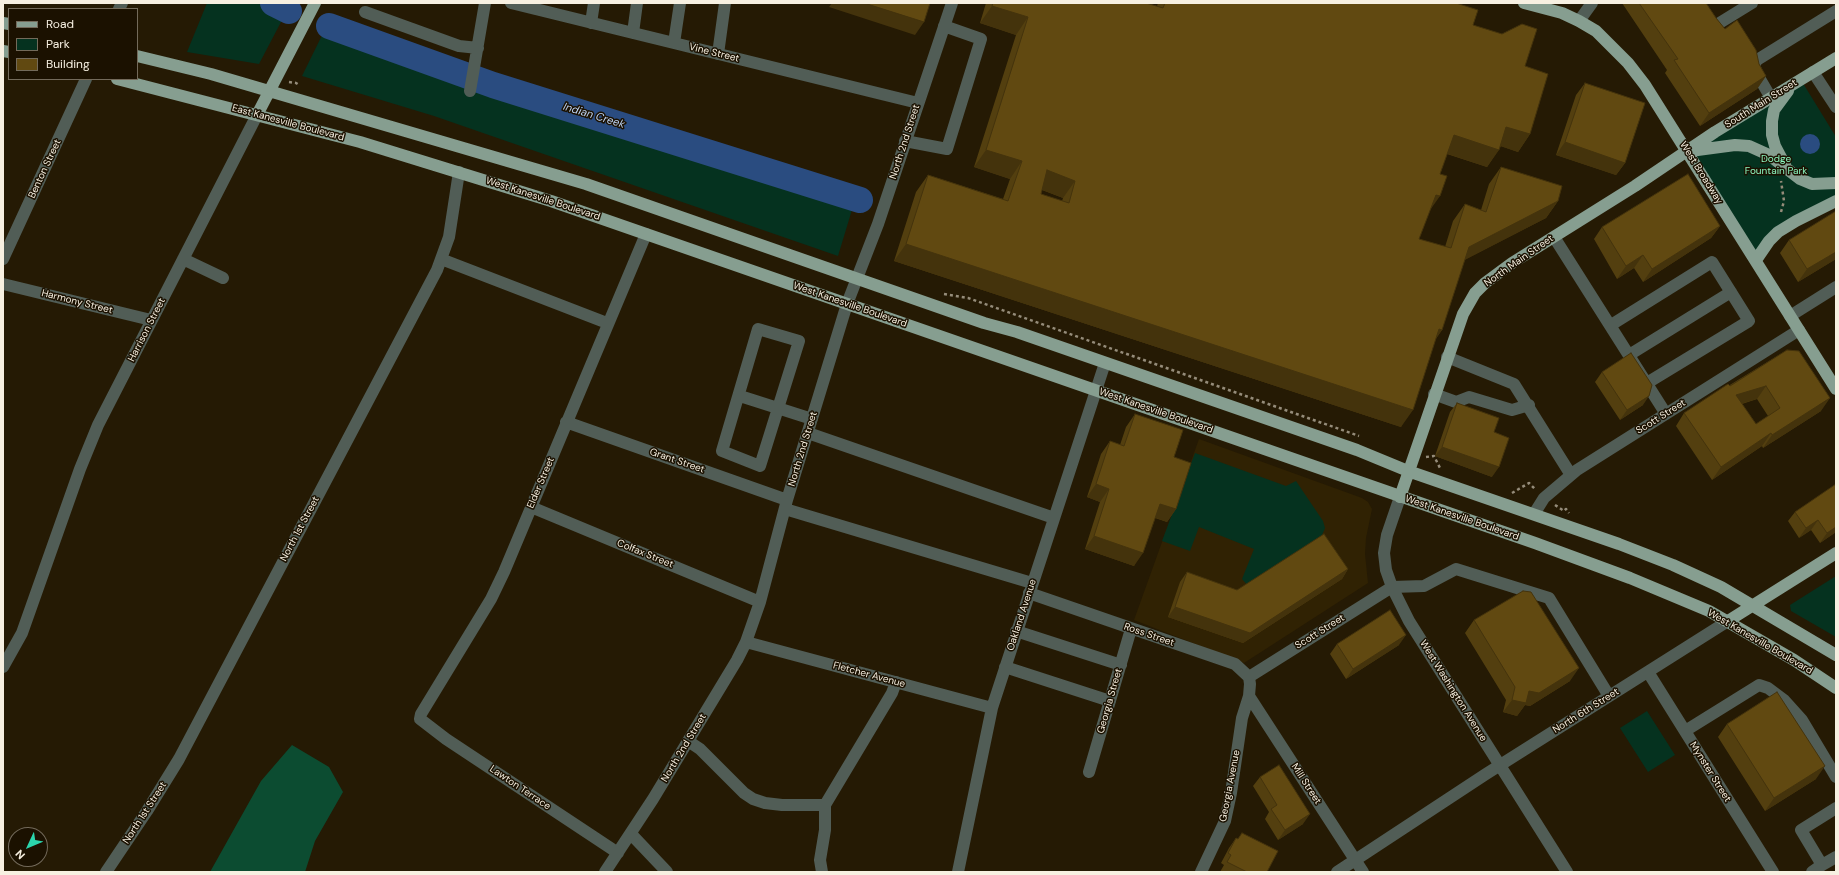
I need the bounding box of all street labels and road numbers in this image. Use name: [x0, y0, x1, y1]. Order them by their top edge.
street label: Vine Street: [688, 41, 740, 65]
street label: South Main Street: [1723, 77, 1799, 131]
street label: East Kanesville Boulevard: [231, 102, 345, 144]
street label: North 2nd Street: [887, 103, 923, 181]
street label: Benton Street: [26, 138, 64, 200]
street label: West Broadway: [1677, 139, 1725, 207]
street label: West Kanesville Boulevard: [484, 175, 602, 223]
street label: North Main Street: [1482, 233, 1556, 289]
street label: West Kanesville Boulevard: [792, 280, 908, 330]
street label: Harmony Street: [40, 287, 114, 317]
street label: Harrison Street: [126, 296, 168, 364]
street label: West Kanesville Boulevard: [1098, 386, 1214, 436]
street label: Scott Street: [1634, 397, 1688, 437]
street label: North 2nd Street: [786, 410, 820, 488]
street label: Grant Street: [648, 446, 706, 476]
street label: Elder Street: [525, 456, 557, 510]
street label: West Kanesville Boulevard: [1404, 493, 1520, 543]
street label: North 1st Street: [278, 495, 322, 563]
street label: Colfax Street: [615, 537, 675, 571]
street label: Oakland Avenue: [1005, 578, 1039, 652]
street label: West Kanesville Boulevard: [1705, 607, 1815, 677]
street label: Scott Street: [1293, 612, 1347, 652]
street label: Ross Street: [1122, 621, 1176, 649]
street label: West Washington Avenue: [1417, 638, 1489, 744]
street label: Fletcher Avenue: [832, 660, 906, 690]
street label: Georgia Street: [1095, 667, 1125, 735]
street label: North 6th Street: [1551, 686, 1621, 736]
street label: North 2nd Street: [659, 712, 709, 784]
street label: Mynster Street: [1687, 740, 1733, 804]
street label: Georgia Avenue: [1217, 749, 1243, 823]
street label: Mill Street: [1288, 761, 1324, 807]
street label: Lawton Terrace: [487, 763, 553, 813]
street label: North 1st Street: [120, 780, 170, 846]

